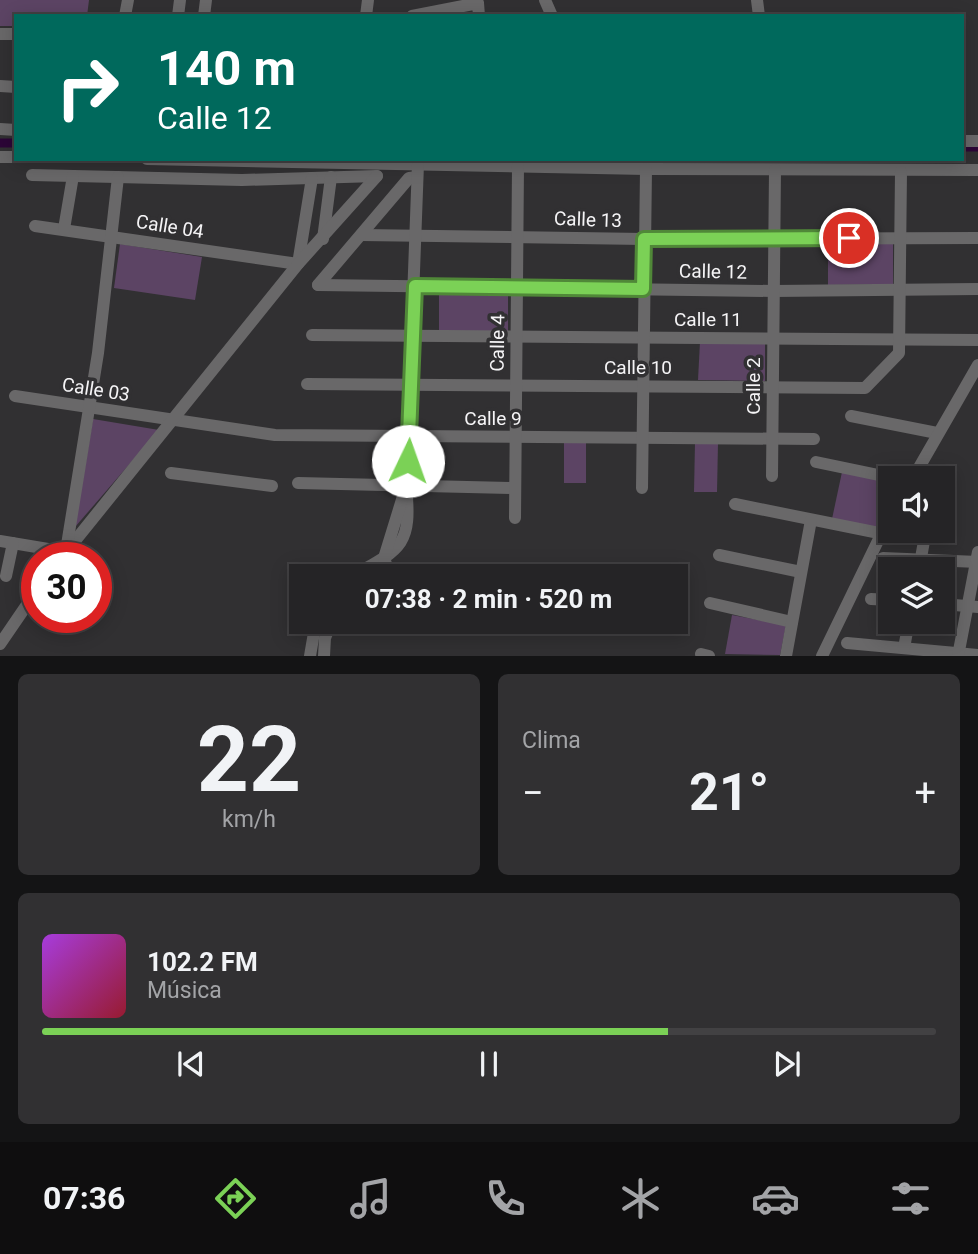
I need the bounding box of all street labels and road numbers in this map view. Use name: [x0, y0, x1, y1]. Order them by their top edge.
street label: Calle 13: [554, 207, 622, 232]
street label: Calle 04: [134, 210, 206, 243]
street label: Calle 12: [679, 259, 747, 284]
street label: Calle 11: [674, 308, 742, 331]
street label: Calle 4: [486, 314, 510, 372]
street label: Calle 10: [604, 356, 672, 379]
street label: Calle 2: [742, 357, 765, 415]
street label: Calle 03: [60, 373, 131, 406]
street label: Calle 9: [464, 407, 522, 430]

